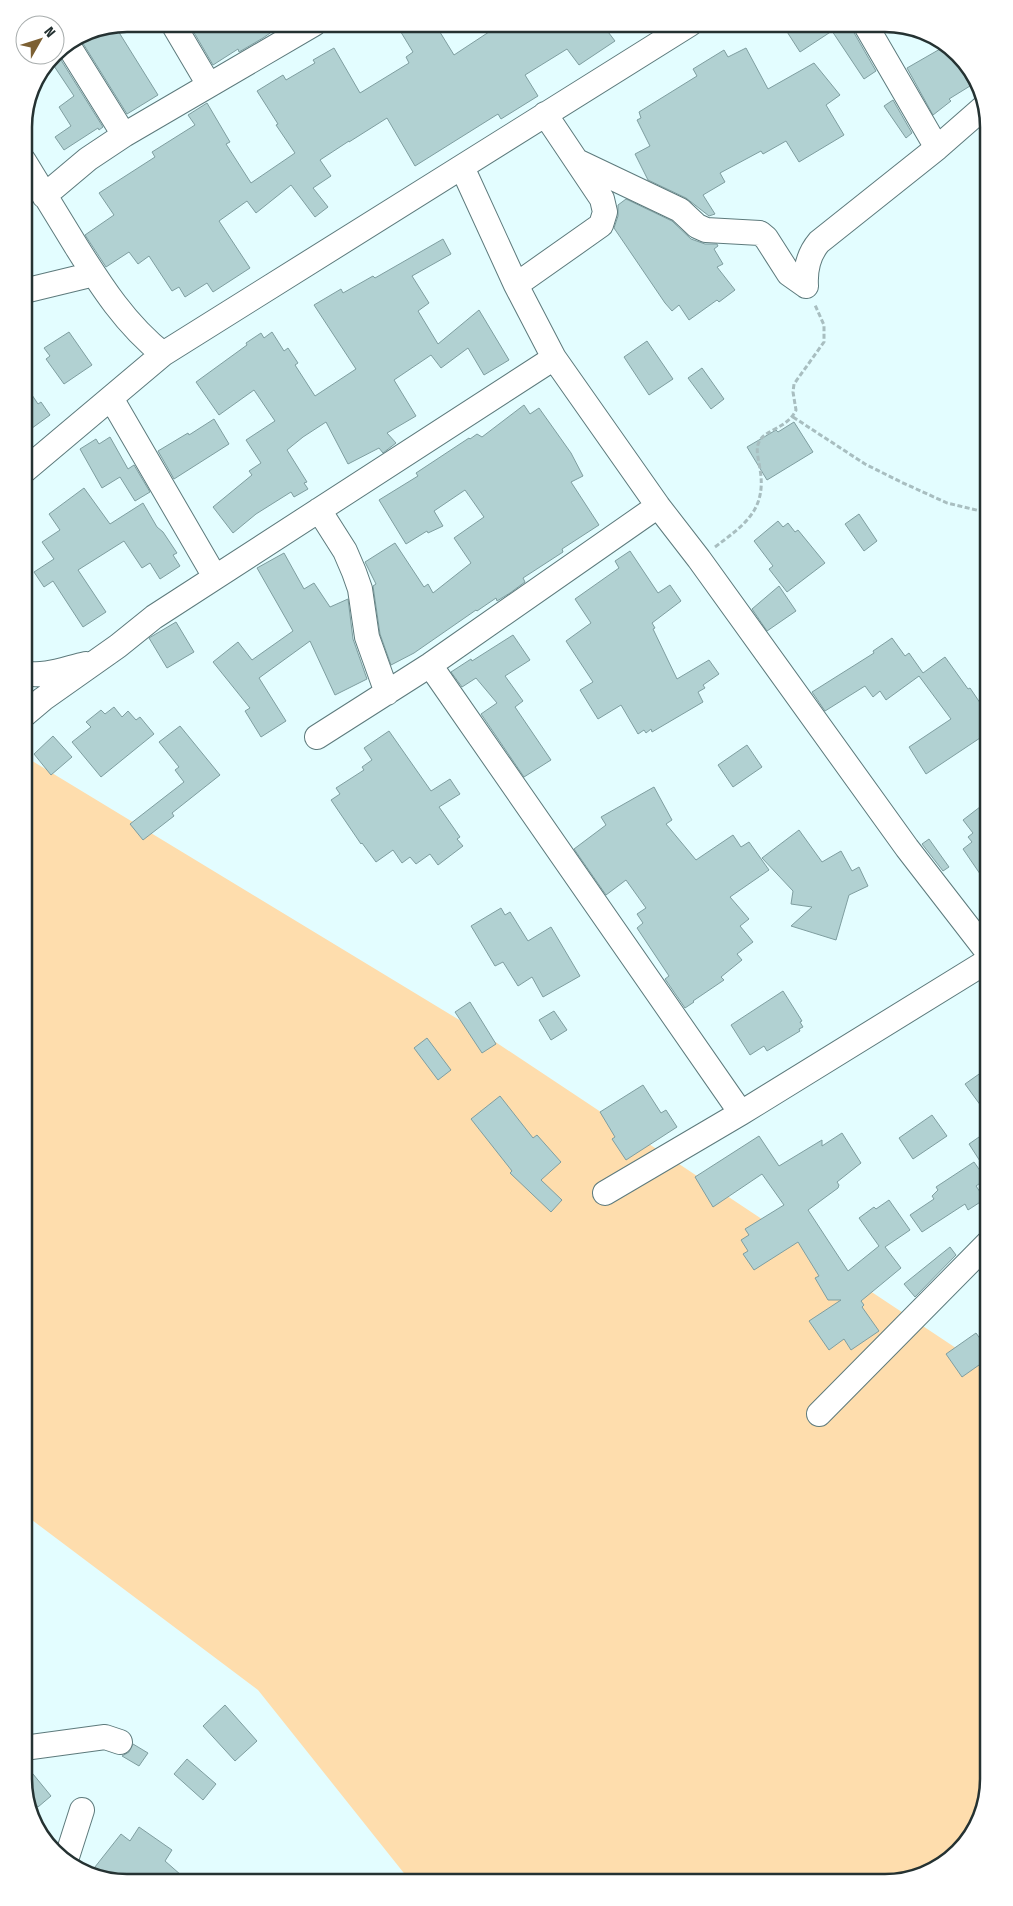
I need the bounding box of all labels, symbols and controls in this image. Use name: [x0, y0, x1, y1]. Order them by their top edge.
north arrow: [15, 15, 65, 65]
text: N: [40, 24, 59, 41]

